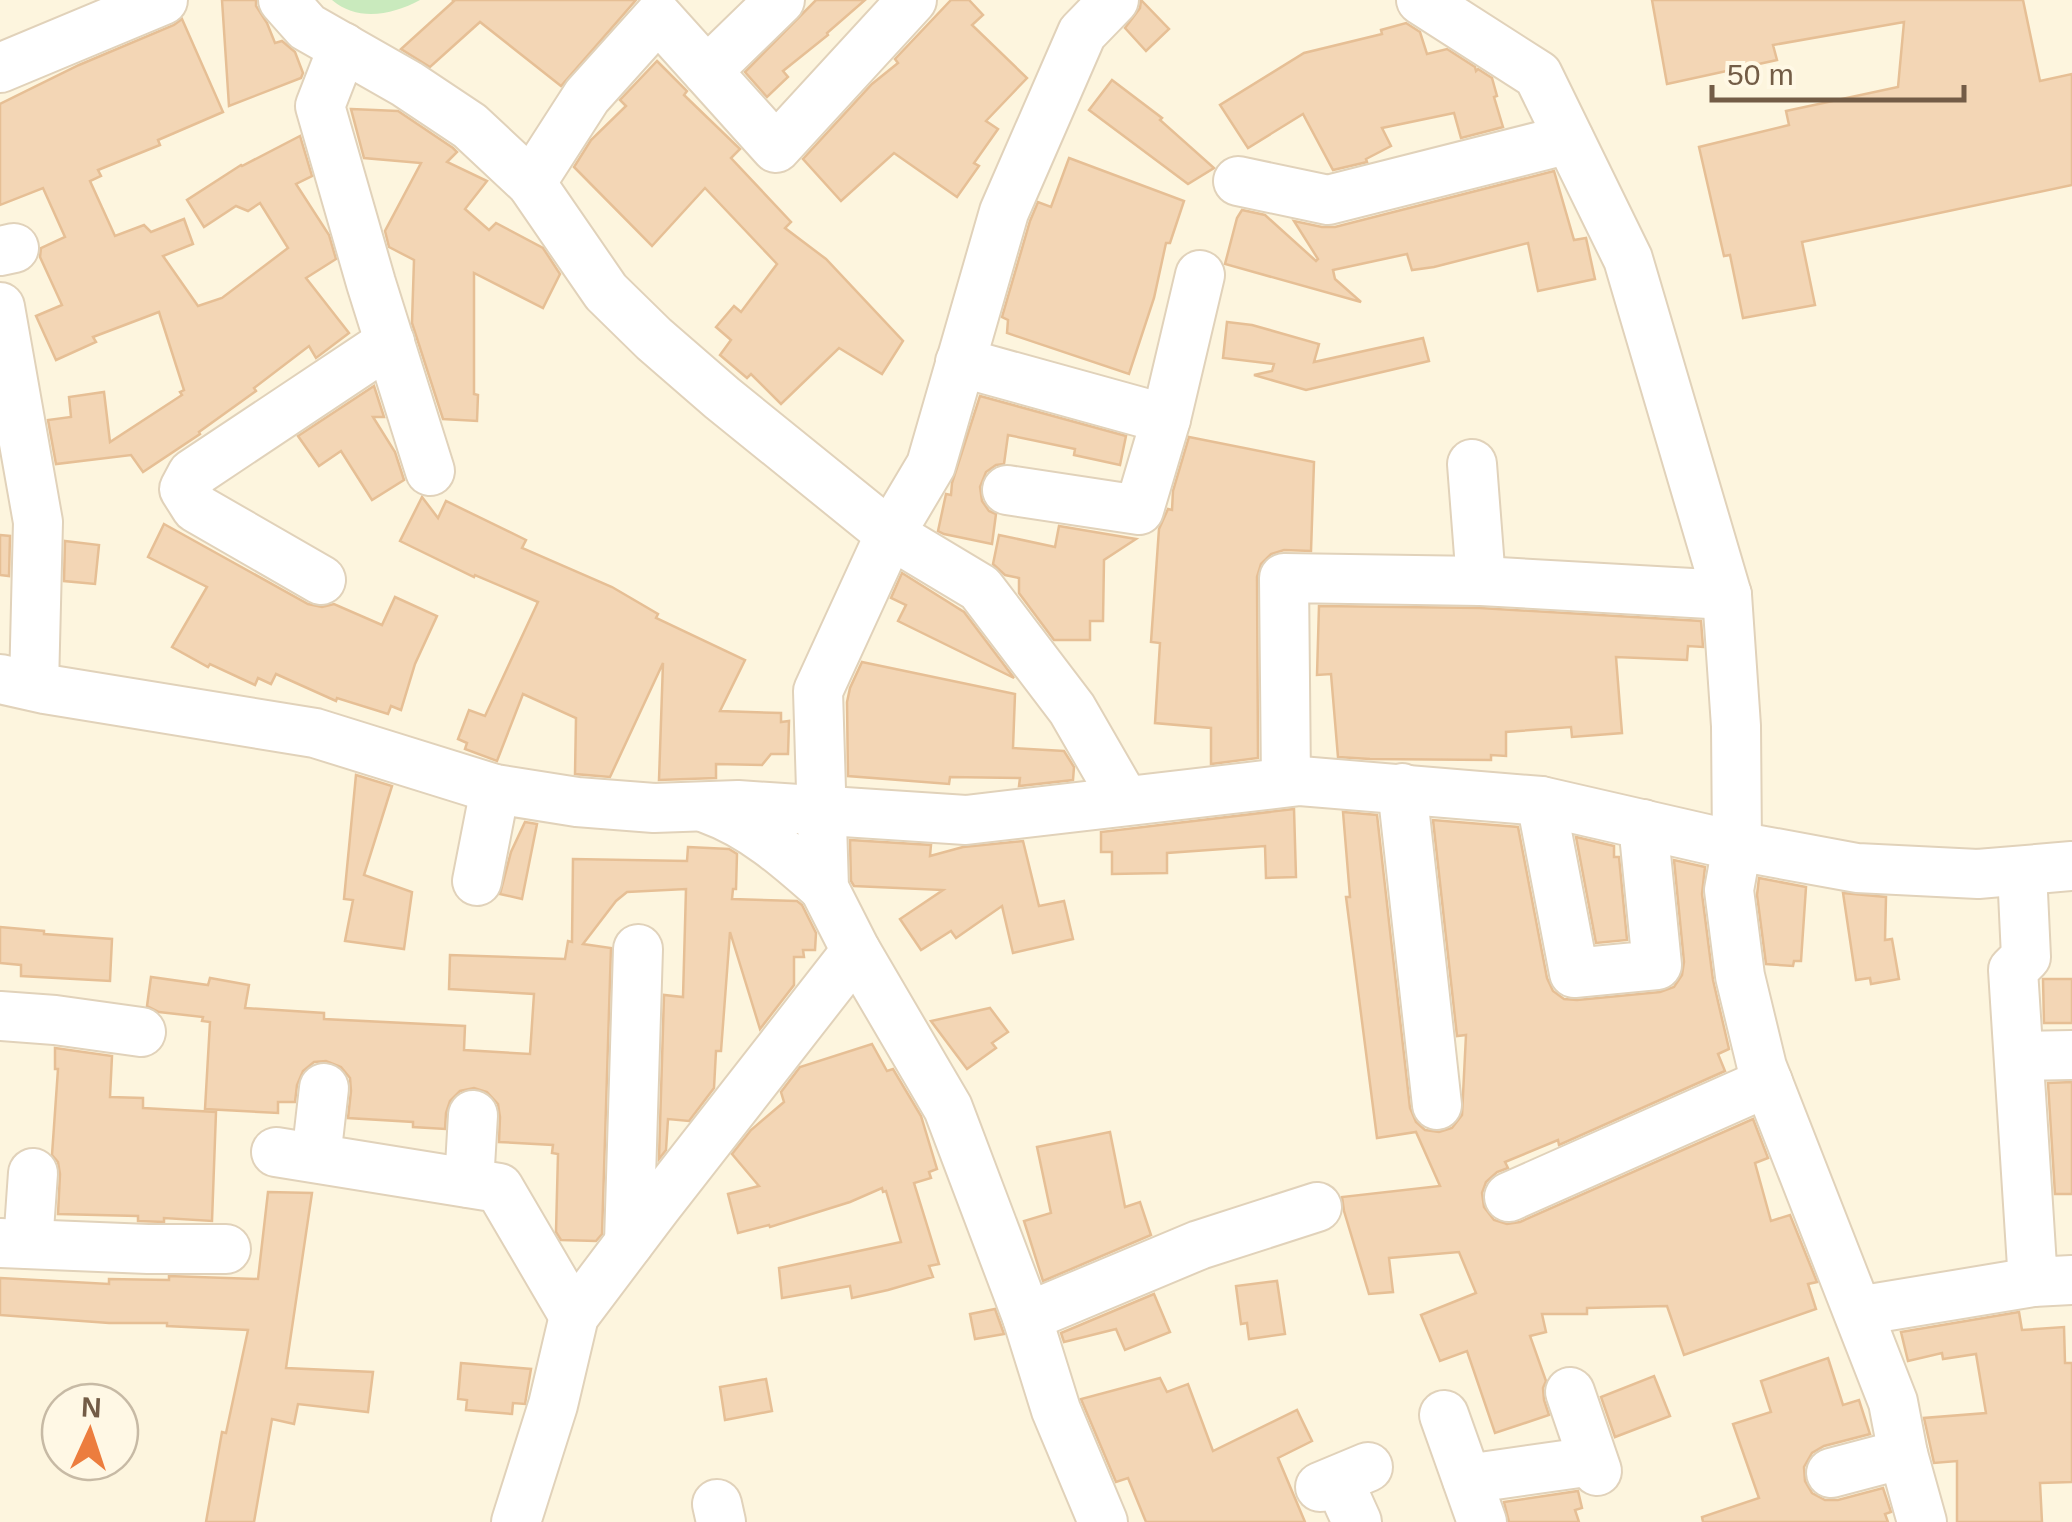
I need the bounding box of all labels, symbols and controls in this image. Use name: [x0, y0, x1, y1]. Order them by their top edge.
scale bar: [1712, 40, 1964, 102]
text: 50 m: [1727, 58, 1794, 91]
north arrow: [40, 1382, 140, 1482]
text: N: [80, 1392, 102, 1424]

